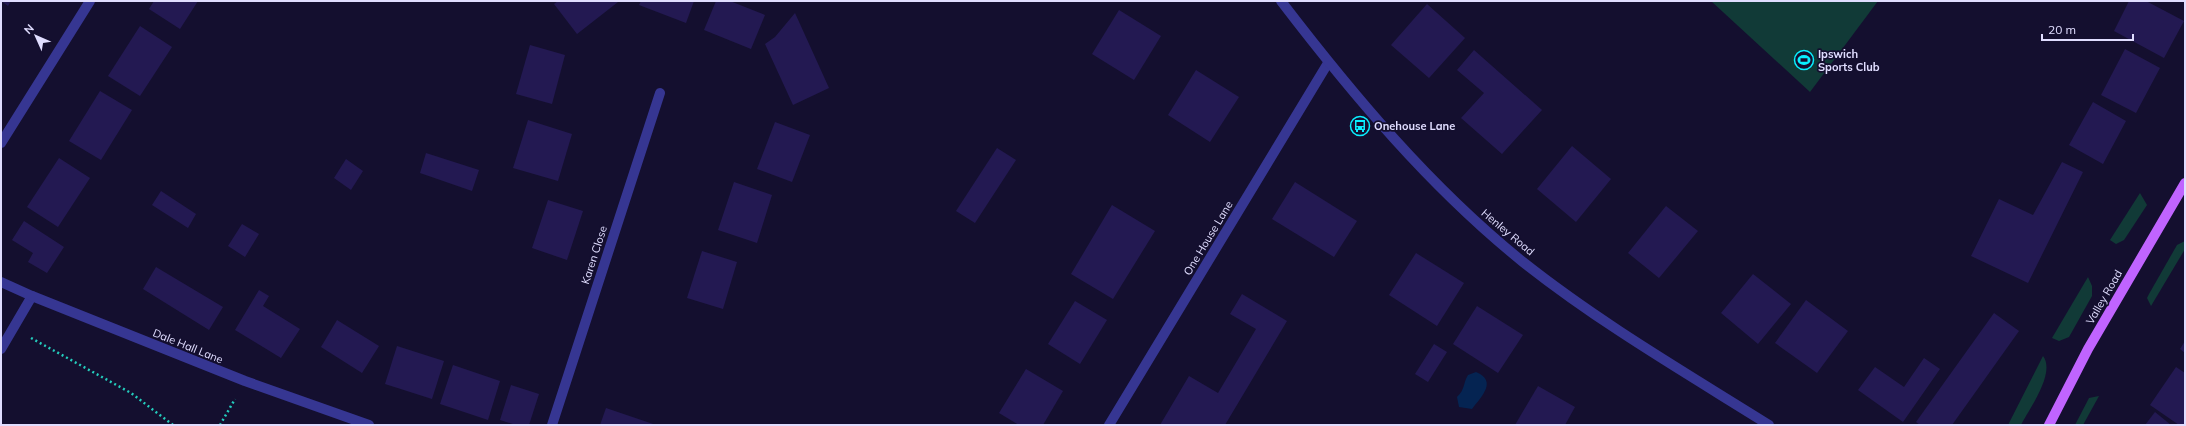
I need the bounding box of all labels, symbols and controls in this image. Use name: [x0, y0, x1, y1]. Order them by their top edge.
north arrow: [16, 16, 56, 56]
scale bar: [2042, 16, 2133, 42]
text: N: [21, 21, 37, 37]
text: 20 m: [2048, 22, 2076, 37]
place label: Ipswich Sports Club: [1818, 47, 1880, 74]
sports icon: Ipswich Sports Club: [1793, 49, 1815, 71]
bus stop icon: Onehouse Lane: [1349, 115, 1371, 137]
place label: Onehouse Lane: [1374, 119, 1455, 133]
street label: One House Lane: [1180, 198, 1236, 278]
street label: Henley Road: [1479, 206, 1537, 258]
street label: Karen Close: [578, 224, 610, 286]
street label: Valley Road: [2083, 267, 2125, 327]
street label: Dale Hall Lane: [151, 326, 225, 366]

